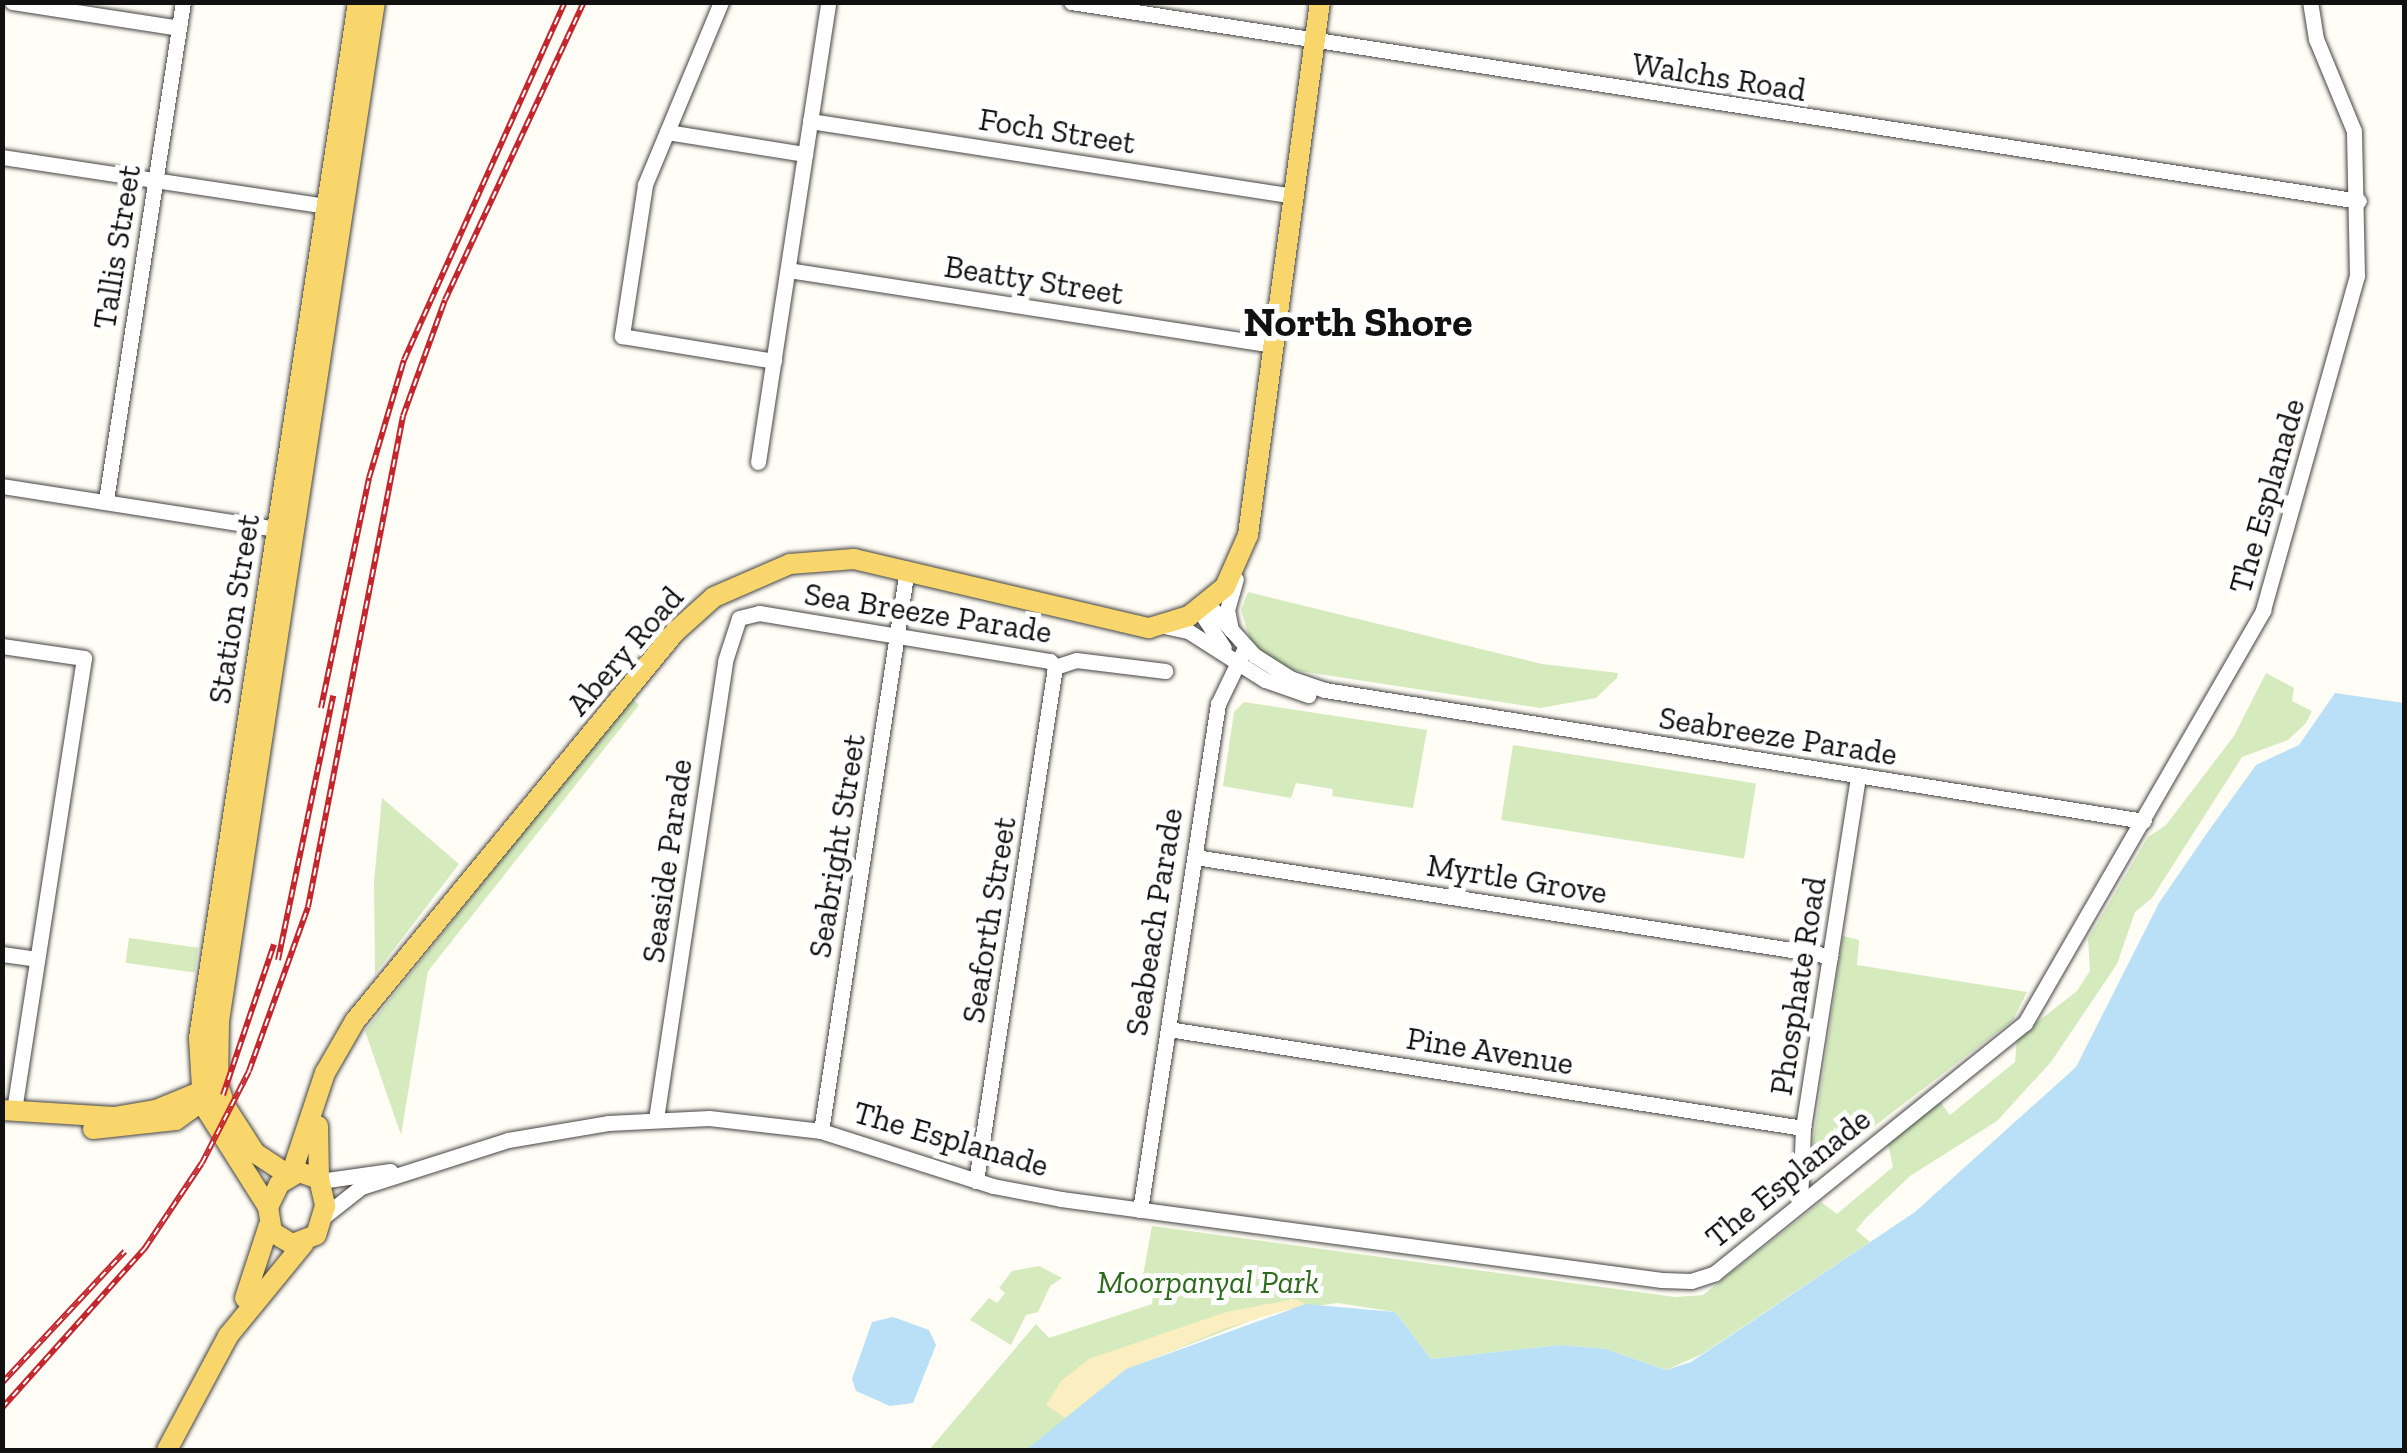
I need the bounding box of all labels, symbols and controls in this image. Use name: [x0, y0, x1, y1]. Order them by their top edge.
street label: Walchs Road: [1629, 44, 1809, 110]
street label: Foch Street: [976, 100, 1138, 162]
street label: Tallis Street: [85, 162, 149, 332]
street label: Beatty Street: [941, 247, 1127, 313]
district label: North Shore: [1244, 297, 1472, 347]
street label: The Esplanade: [2221, 394, 2313, 598]
street label: Station Street: [200, 511, 268, 707]
street label: Sea Breeze Parade: [802, 574, 1054, 652]
street label: Abery Road: [558, 579, 692, 723]
street label: Seabreeze Parade: [1656, 698, 1900, 774]
street label: Seabright Street: [800, 731, 874, 961]
street label: Seaside Parade: [634, 757, 700, 965]
street label: Seabeach Parade: [1117, 805, 1191, 1039]
street label: Seaforth Street: [954, 814, 1024, 1026]
street label: Myrtle Grove: [1424, 846, 1610, 912]
street label: Phosphate Road: [1762, 874, 1834, 1098]
street label: Pine Avenue: [1403, 1019, 1577, 1083]
street label: The Esplanade: [849, 1093, 1053, 1185]
street label: The Esplanade: [1698, 1100, 1878, 1256]
park label: Moorpanyal Park: [1097, 1263, 1319, 1301]

